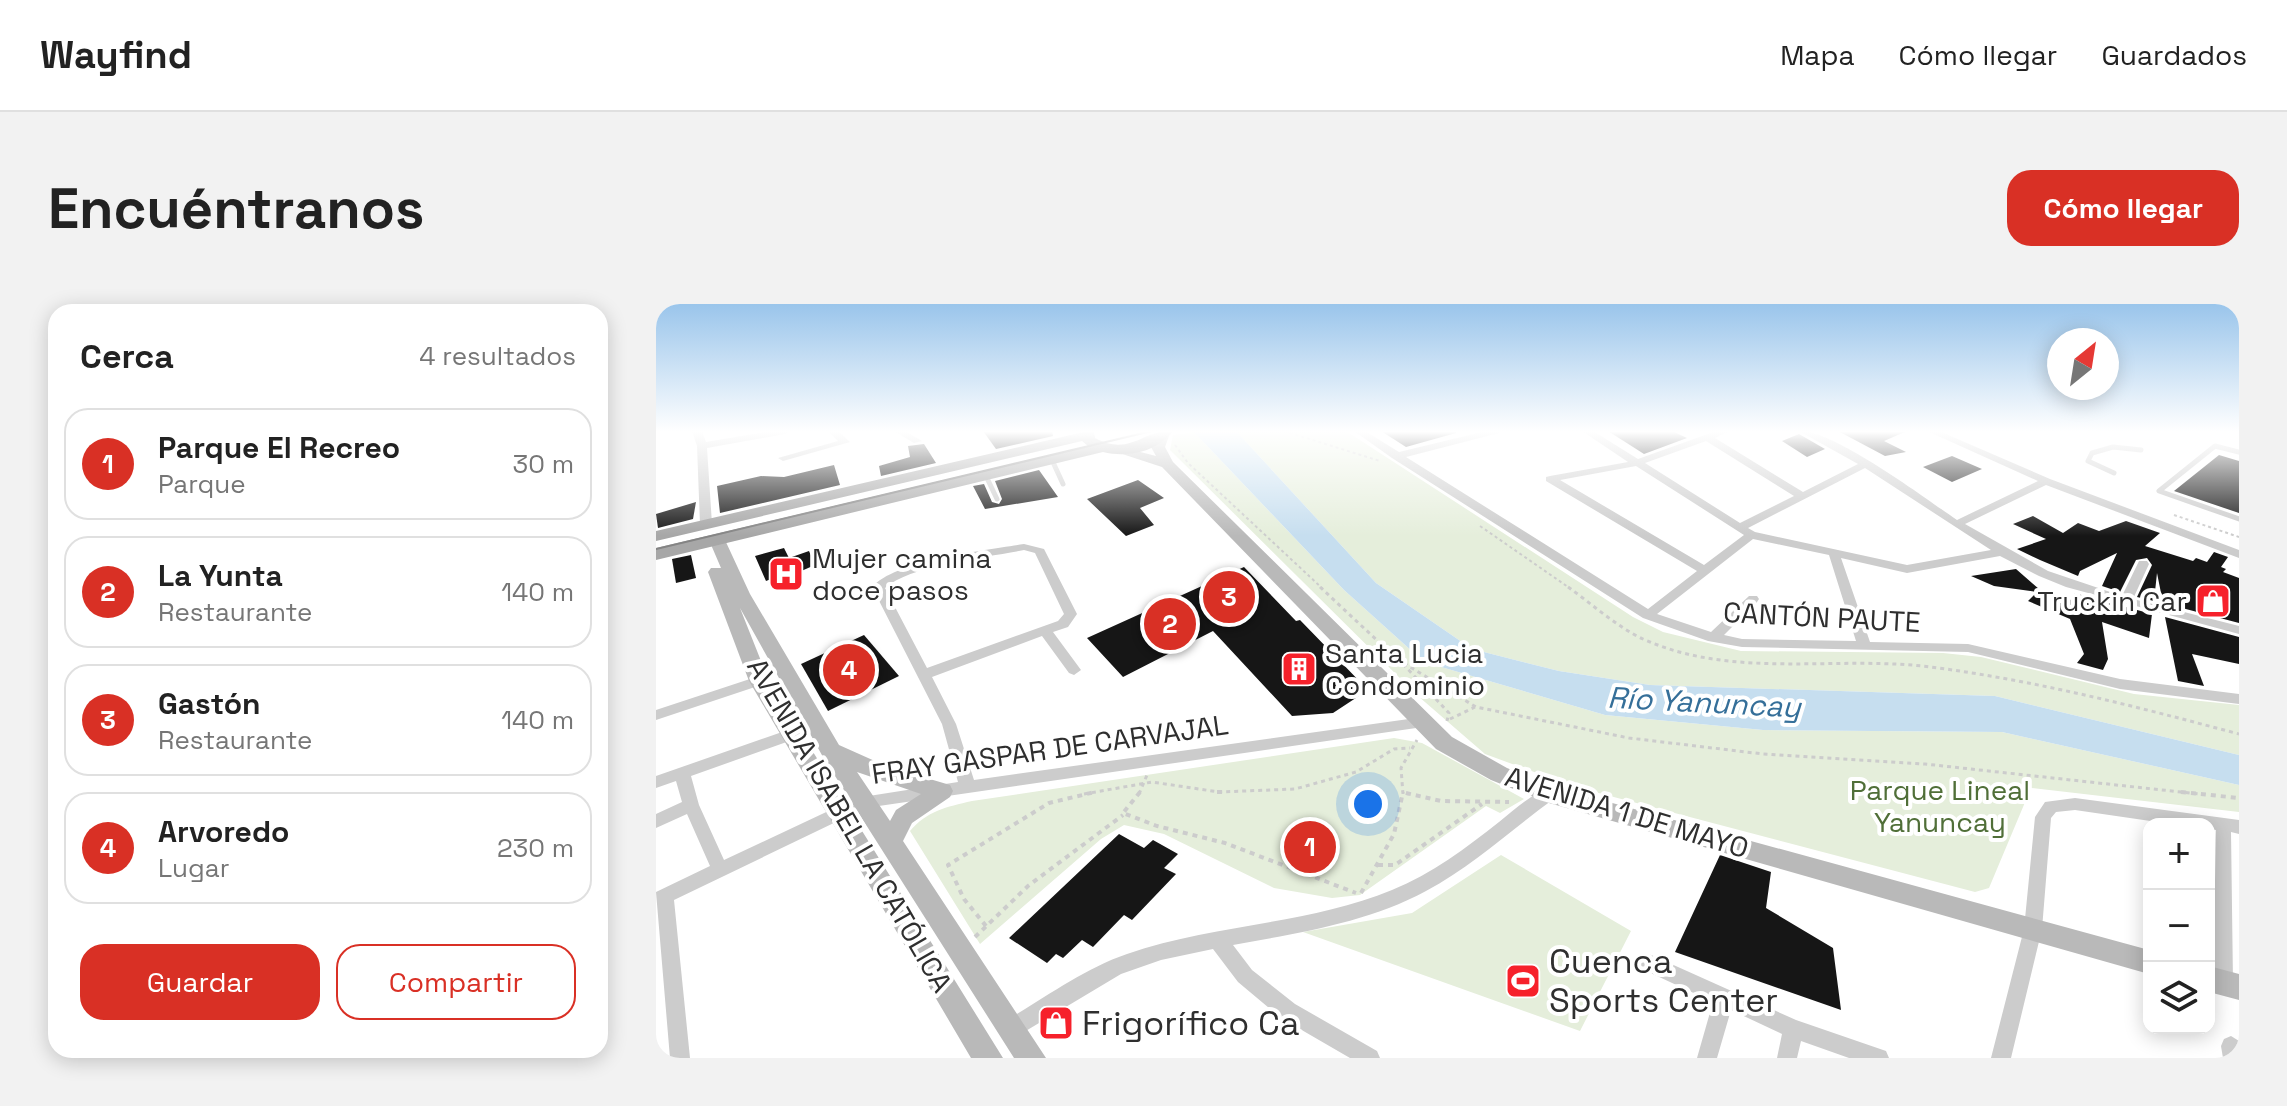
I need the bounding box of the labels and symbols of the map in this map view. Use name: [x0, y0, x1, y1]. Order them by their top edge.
north arrow: [2047, 328, 2119, 400]
place label: Mujer camina doce pasos: [812, 540, 992, 608]
hospital icon: Mujer camina doce pasos: [767, 555, 805, 593]
pin: 3: [1203, 567, 1255, 627]
shop icon: Truckin Car: [2194, 582, 2232, 620]
place label: Truckin Car: [2037, 583, 2187, 619]
pin: 2: [1144, 594, 1196, 654]
street label: CANTÓN PAUTE: [1722, 594, 1922, 640]
place label: Santa Lucia Condominio: [1325, 635, 1485, 703]
pin: 4: [823, 640, 875, 700]
building icon: Santa Lucia Condominio: [1280, 650, 1318, 688]
street label: AVENIDA ISABEL LA CATÓLICA: [739, 651, 961, 999]
water label: Río Yanuncay: [1606, 677, 1803, 727]
street label: FRAY GASPAR DE CARVAJAL: [869, 706, 1231, 792]
street label: AVENIDA 1 DE MAYO: [1501, 758, 1753, 866]
park label: Parque Lineal Yanuncay: [1850, 772, 2030, 840]
your location: [1348, 784, 1388, 824]
pin: 1: [1284, 817, 1336, 877]
place label: Cuenca Sports Center: [1549, 940, 1778, 1022]
sports icon: Cuenca Sports Center: [1504, 962, 1542, 1000]
place label: Frigorífico Ca: [1082, 1002, 1300, 1045]
shop icon: Frigorífico Ca: [1037, 1004, 1075, 1042]

